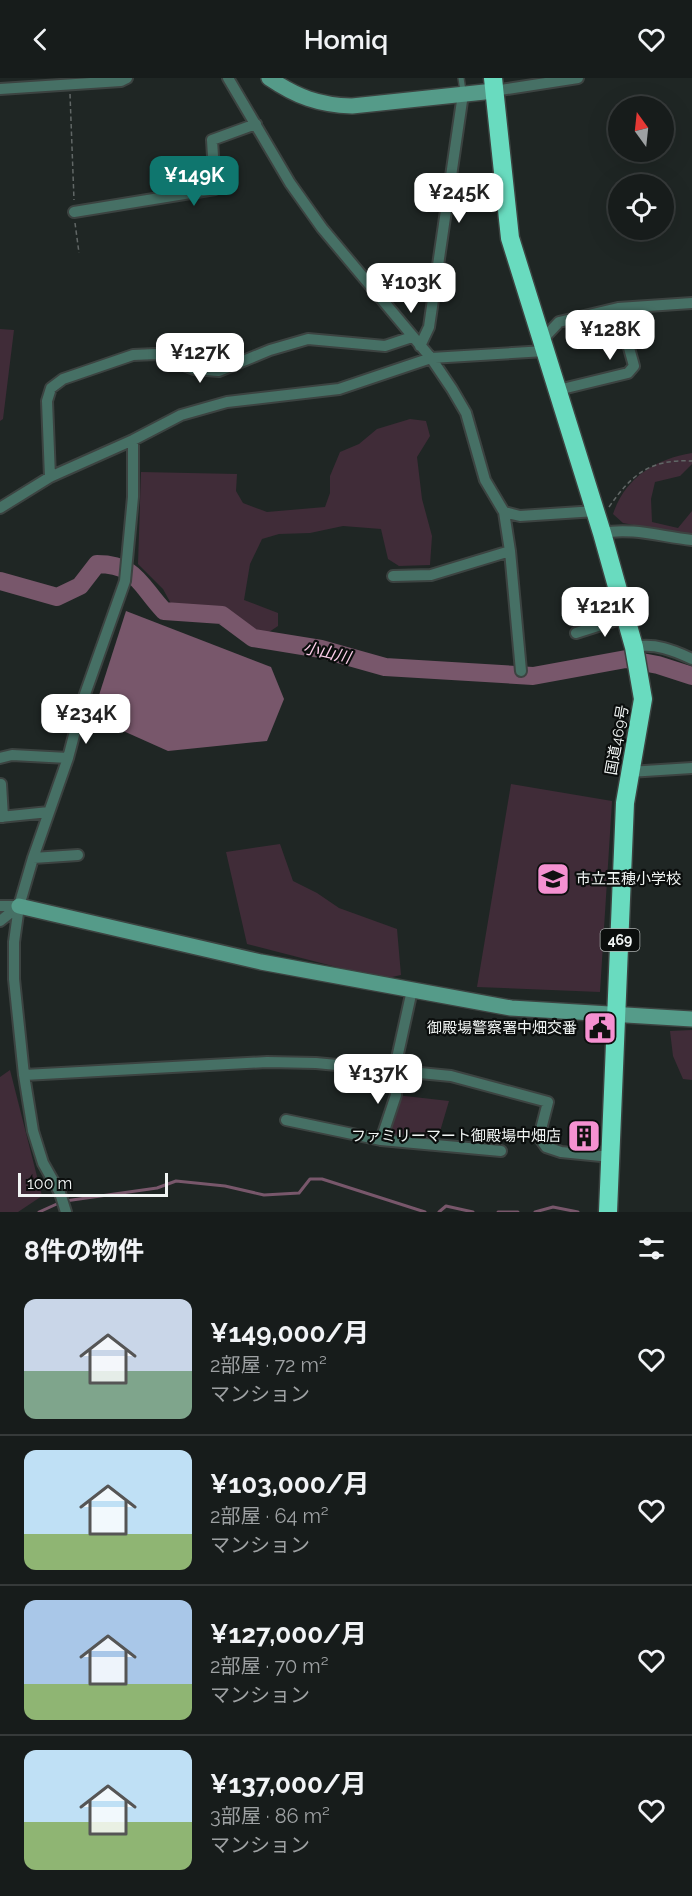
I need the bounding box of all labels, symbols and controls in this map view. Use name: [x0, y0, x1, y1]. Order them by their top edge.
icon: back: [24, 23, 57, 56]
icon: heart: [635, 23, 668, 56]
text: Homiq: [304, 24, 388, 55]
north arrow: [608, 96, 674, 162]
map controls: [608, 96, 674, 240]
pin: ¥149K: [152, 156, 236, 207]
text: ¥149K: [164, 163, 224, 187]
pin: ¥245K: [417, 173, 501, 224]
button: locate: [608, 174, 674, 240]
text: ¥245K: [428, 180, 490, 204]
pin: ¥103K: [369, 263, 453, 314]
text: ¥103K: [381, 270, 441, 294]
pin: ¥128K: [568, 310, 652, 361]
text: ¥128K: [580, 317, 640, 341]
pin: ¥127K: [158, 333, 242, 384]
text: ¥127K: [170, 340, 230, 364]
pin: ¥121K: [563, 587, 647, 638]
text: ¥121K: [576, 594, 634, 618]
water label: 小山川: [301, 638, 354, 668]
pin: ¥234K: [44, 694, 128, 745]
text: ¥234K: [55, 701, 117, 725]
street label: 国道469号: [602, 703, 632, 777]
school or university icon: 市立玉穂小学校: [535, 861, 571, 897]
place label: 市立玉穂小学校: [576, 870, 681, 888]
road number: 469: [600, 929, 640, 951]
public building icon: 御殿場警察署中畑交番: [582, 1010, 618, 1046]
place label: 御殿場警察署中畑交番: [427, 1019, 577, 1037]
pin: ¥137K: [336, 1054, 420, 1105]
text: ¥137K: [348, 1061, 408, 1085]
building icon: ファミリーマート御殿場中畑店: [566, 1118, 602, 1154]
place label: ファミリーマート御殿場中畑店: [351, 1127, 561, 1145]
scale bar: [18, 1170, 168, 1198]
text: 100 m: [27, 1174, 72, 1193]
icon: filters: [635, 1232, 668, 1265]
text: 8件の物件: [24, 1236, 144, 1266]
text: ¥149,000/月: [210, 1318, 369, 1348]
icon: home: [72, 1323, 144, 1395]
icon: heart: [635, 1343, 668, 1376]
text: 2部屋 · 72 m²: [210, 1353, 327, 1377]
text: マンション: [210, 1382, 310, 1406]
text: ¥103,000/月: [210, 1469, 370, 1499]
icon: home: [72, 1474, 144, 1546]
icon: heart: [635, 1494, 668, 1527]
text: 2部屋 · 64 m²: [210, 1504, 329, 1528]
text: マンション: [210, 1533, 310, 1557]
text: ¥127,000/月: [210, 1619, 367, 1649]
icon: home: [72, 1624, 144, 1696]
icon: heart: [635, 1644, 668, 1677]
text: 2部屋 · 70 m²: [210, 1654, 329, 1678]
text: マンション: [210, 1683, 310, 1707]
text: ¥137,000/月: [210, 1769, 367, 1799]
icon: home: [72, 1774, 144, 1846]
icon: heart: [635, 1794, 668, 1827]
text: 3部屋 · 86 m²: [210, 1804, 330, 1828]
text: マンション: [210, 1833, 310, 1857]

